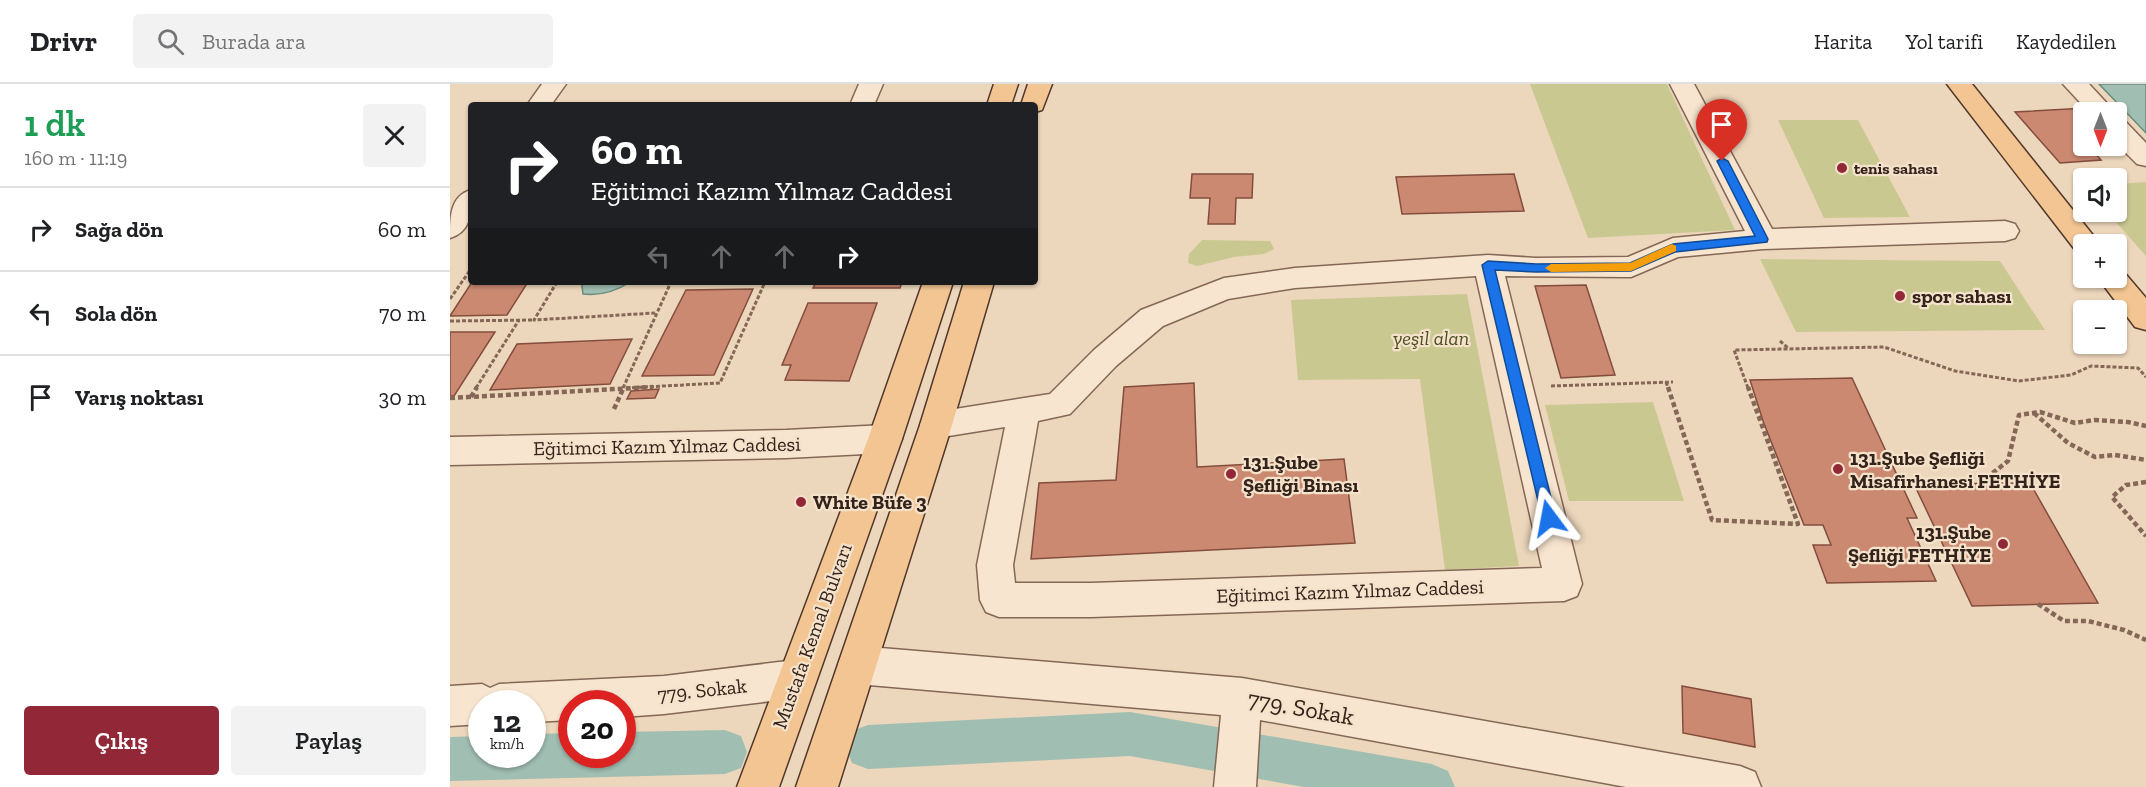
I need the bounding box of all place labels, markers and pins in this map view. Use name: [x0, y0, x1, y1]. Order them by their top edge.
pin: [1696, 99, 1747, 161]
place label: tenis sahası: [1854, 159, 1938, 178]
marker: tenis sahası: [1835, 161, 1849, 175]
place label: spor sahası: [1912, 284, 2012, 308]
marker: spor sahası: [1893, 289, 1907, 303]
place label: 131.Şube Şefliği Misafirhanesi FETHİYE: [1850, 446, 2061, 493]
place label: 131.Şube Şefliği Binası: [1243, 450, 1358, 497]
marker: 131.Şube Şefliği Misafirhanesi FETHİYE: [1831, 462, 1845, 476]
marker: 131.Şube Şefliği Binası: [1224, 467, 1238, 481]
place label: White Büfe 3: [813, 490, 927, 514]
marker: White Büfe 3: [794, 495, 808, 509]
place label: 131.Şube Şefliği FETHİYE: [1848, 520, 1991, 567]
marker: 131.Şube Şefliği FETHİYE: [1996, 537, 2010, 551]

